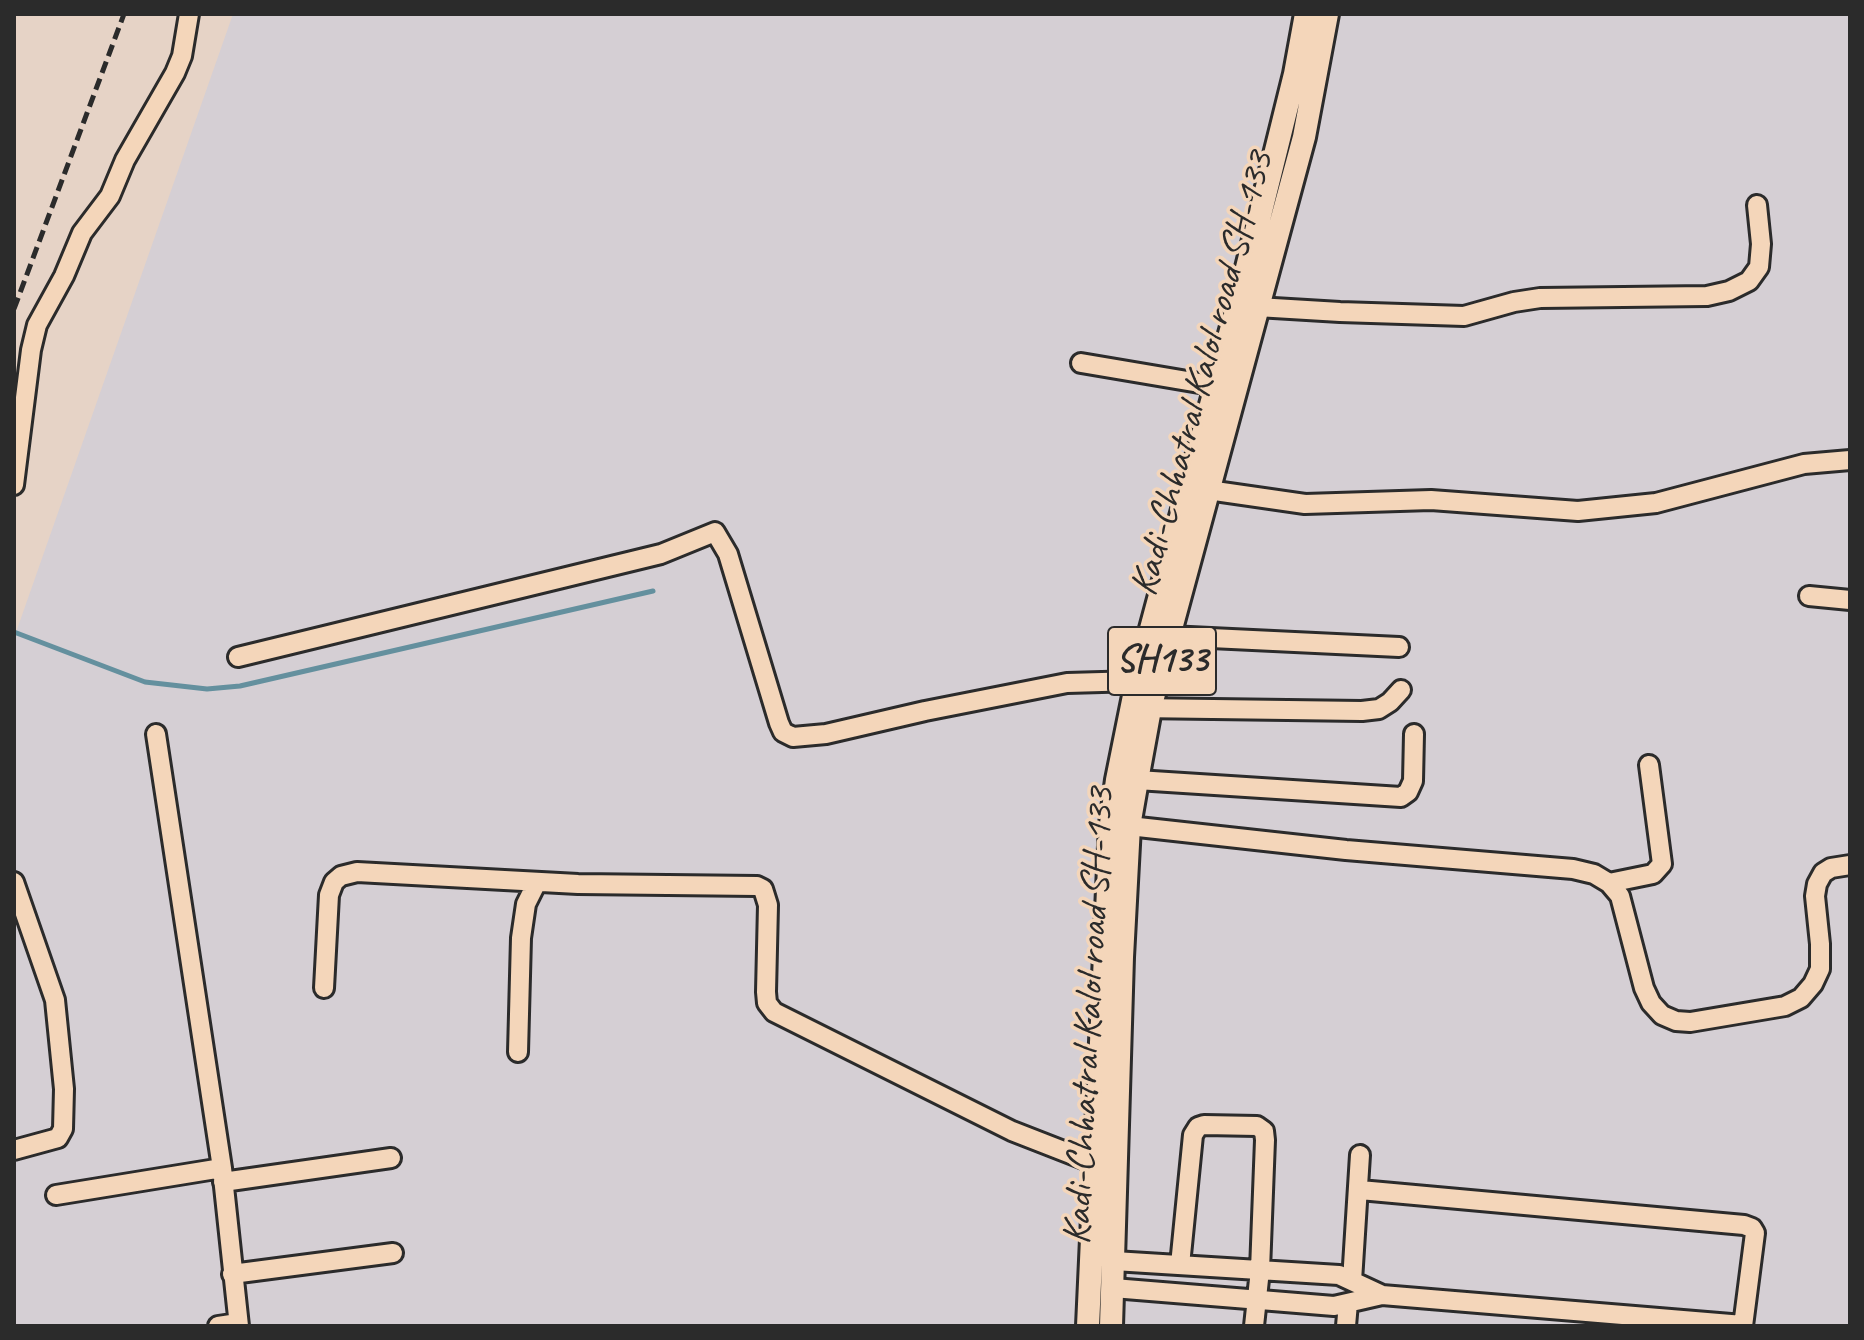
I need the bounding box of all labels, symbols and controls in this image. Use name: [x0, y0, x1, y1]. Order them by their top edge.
street label: Kadi-Chhatral Kalol road SH-133: [1121, 147, 1285, 601]
road number: SH133: [1108, 627, 1216, 695]
street label: Kadi-Chhatral Kalol road SH-133: [1054, 786, 1126, 1246]

